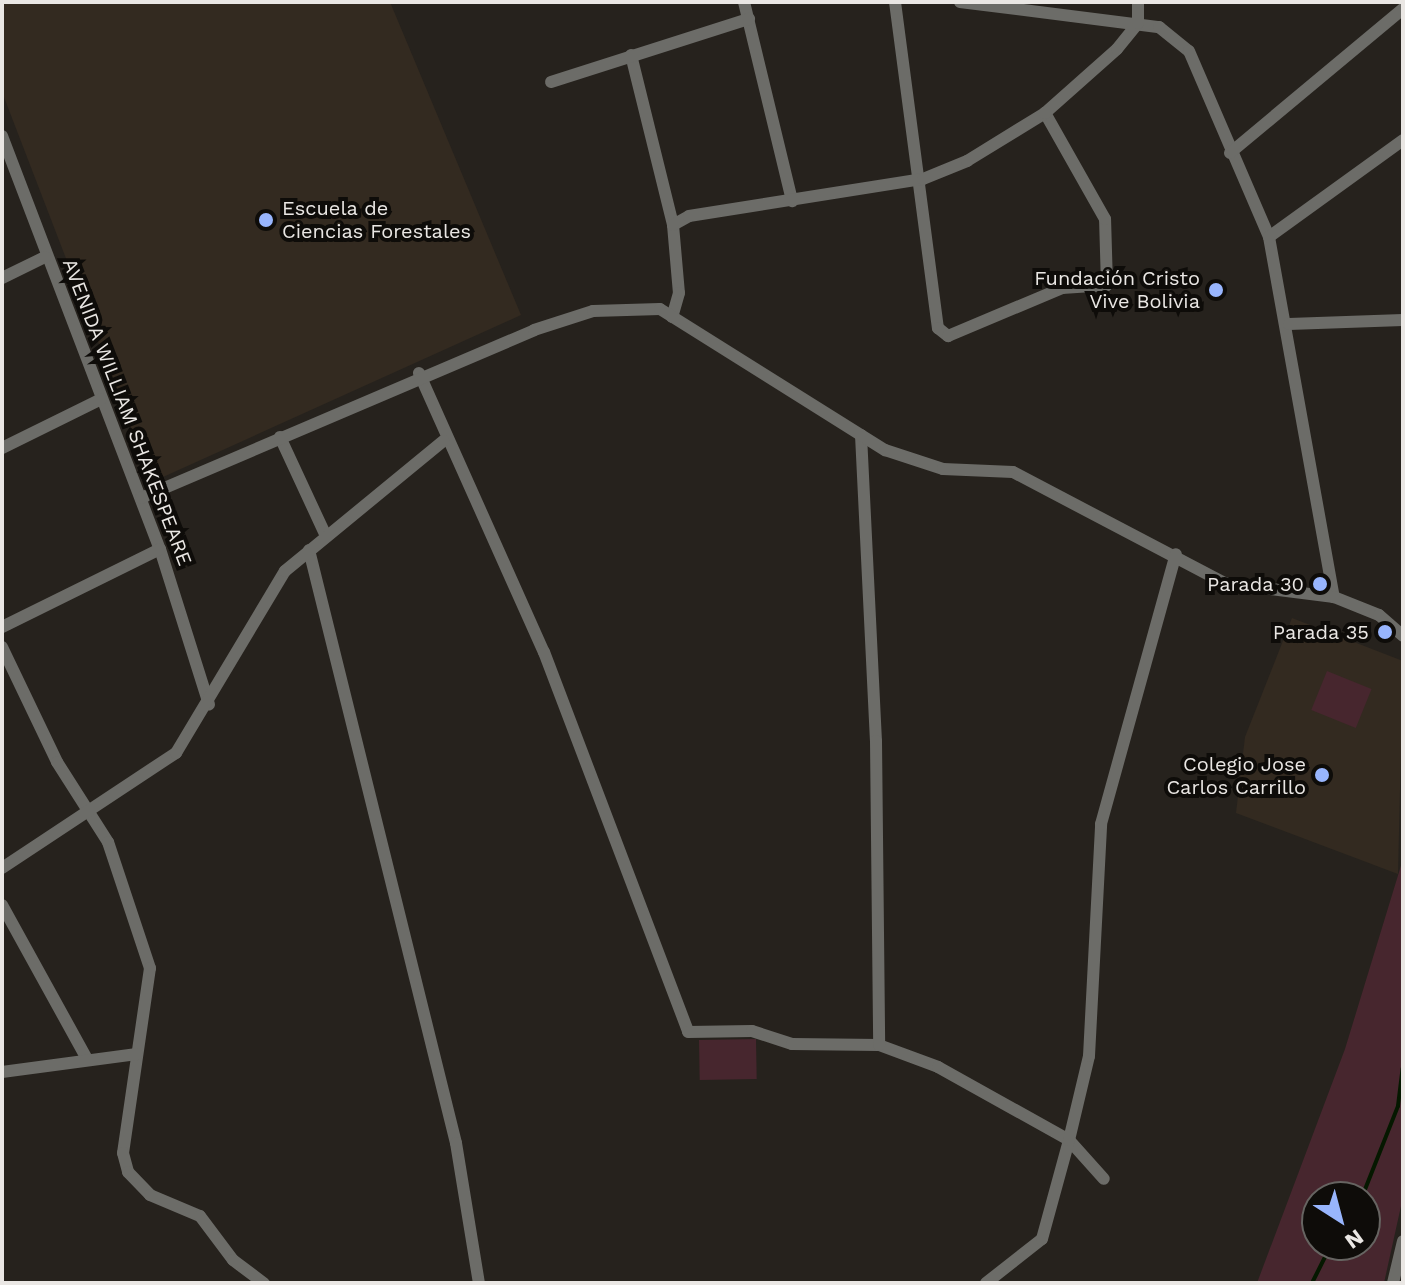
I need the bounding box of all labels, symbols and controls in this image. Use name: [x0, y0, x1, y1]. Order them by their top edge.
place label: Escuela de Ciencias Forestales: [282, 196, 471, 243]
marker: Escuela de Ciencias Forestales: [257, 211, 275, 229]
street label: AVENIDA WILLIAM SHAKESPEARE: [57, 255, 197, 569]
place label: Fundación Cristo Vive Bolivia: [1034, 266, 1200, 313]
marker: Fundación Cristo Vive Bolivia: [1207, 281, 1225, 299]
place label: Parada 30: [1207, 572, 1304, 596]
marker: Parada 30: [1311, 575, 1329, 593]
place label: Parada 35: [1272, 620, 1369, 644]
marker: Parada 35: [1376, 623, 1394, 641]
place label: Colegio Jose Carlos Carrillo: [1166, 752, 1306, 799]
marker: Colegio Jose Carlos Carrillo: [1313, 766, 1331, 784]
north arrow: [1301, 1181, 1381, 1261]
text: N: [1340, 1224, 1368, 1254]

